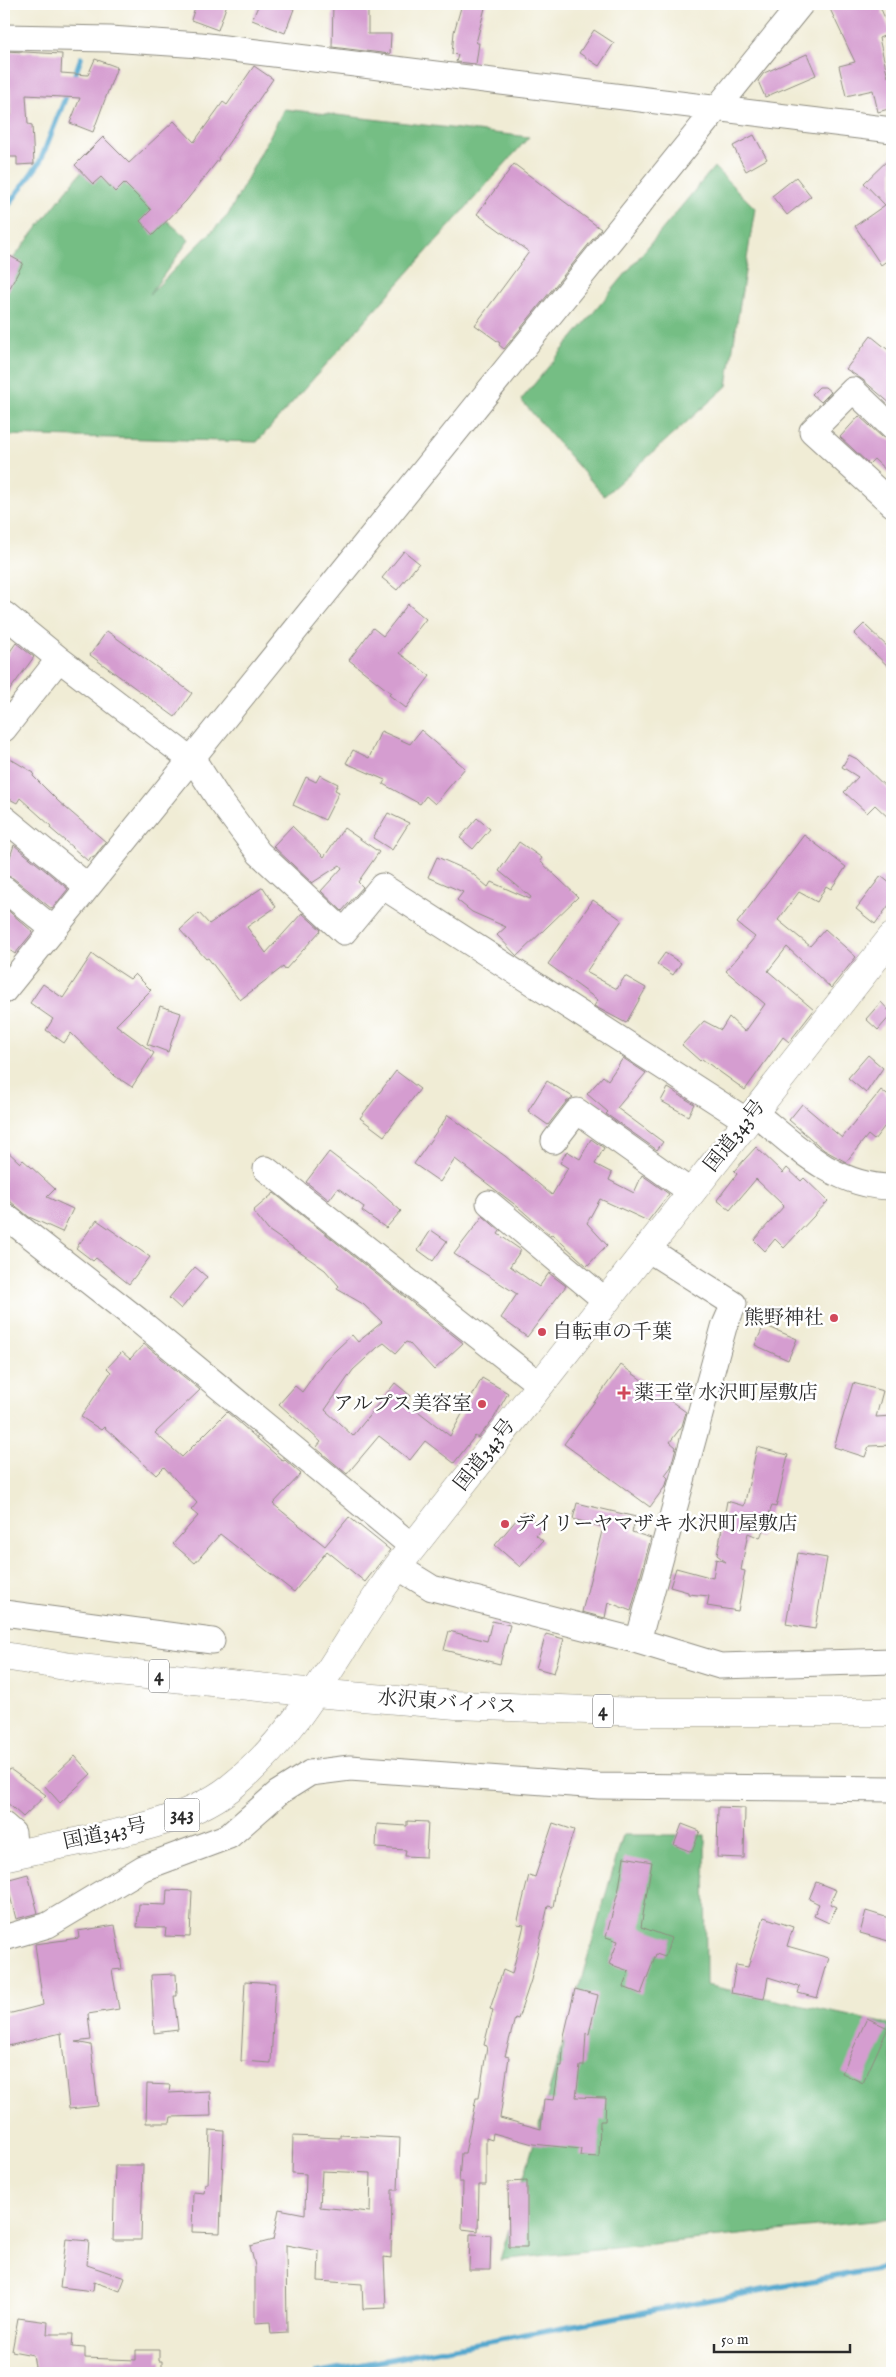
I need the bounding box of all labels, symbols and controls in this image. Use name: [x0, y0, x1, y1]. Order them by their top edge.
street label: 国道343号: [699, 1095, 771, 1177]
place label: 熊野神社: [744, 1306, 824, 1331]
marker: 熊野神社: [828, 1312, 840, 1324]
place label: 自転車の千葉: [552, 1320, 672, 1345]
marker: 自転車の千葉: [536, 1326, 548, 1338]
place label: 薬王堂 水沢町屋敷店: [634, 1381, 818, 1406]
marker: 薬王堂 水沢町屋敷店: [618, 1387, 630, 1399]
place label: アルプス美容室: [334, 1392, 472, 1417]
marker: アルプス美容室: [476, 1398, 488, 1410]
street label: 国道343号: [449, 1414, 521, 1496]
place label: デイリーヤマザキ 水沢町屋敷店: [515, 1512, 798, 1537]
marker: デイリーヤマザキ 水沢町屋敷店: [499, 1518, 511, 1530]
road number: 4: [149, 1660, 169, 1692]
street label: 水沢東バイパス: [376, 1686, 518, 1720]
road number: 4: [593, 1694, 613, 1728]
road number: 343: [164, 1798, 200, 1832]
street label: 国道343号: [61, 1813, 149, 1855]
scale bar: [714, 2322, 850, 2354]
text: 50 m: [721, 2330, 749, 2349]

